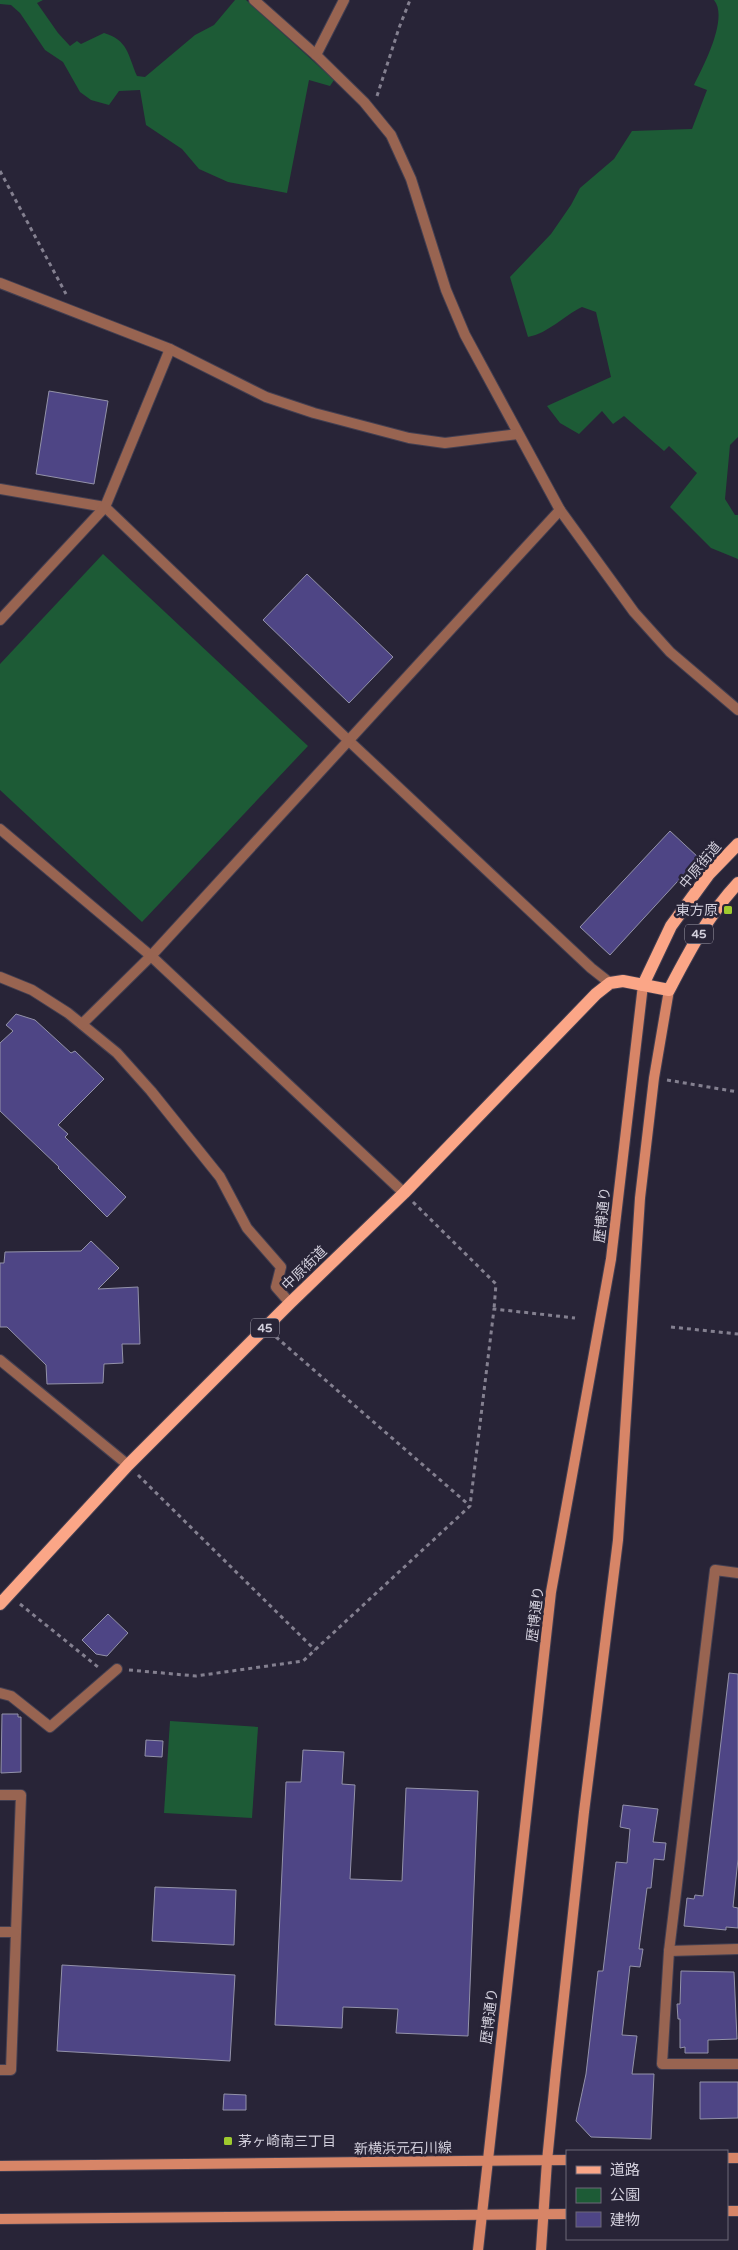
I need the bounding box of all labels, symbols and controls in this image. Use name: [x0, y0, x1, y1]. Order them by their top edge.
street label: 中原街道: [676, 838, 725, 892]
place label: 東方原: [676, 902, 718, 919]
marker: 東方原: [722, 904, 734, 916]
road number: 45: [685, 924, 713, 944]
street label: 歴博通り: [591, 1186, 614, 1244]
street label: 中原街道: [278, 1243, 330, 1294]
road number: 45: [251, 1319, 279, 1338]
street label: 歴博通り: [524, 1585, 547, 1643]
street label: 歴博通り: [478, 1987, 501, 2045]
place label: 茅ヶ崎南三丁目: [238, 2133, 336, 2150]
marker: 茅ヶ崎南三丁目: [222, 2135, 234, 2147]
street label: 新横浜元石川線: [354, 2139, 452, 2158]
legend: [566, 2150, 728, 2240]
text: 道路: [610, 2161, 640, 2179]
text: 公園: [610, 2186, 640, 2204]
text: 建物: [610, 2211, 640, 2229]

